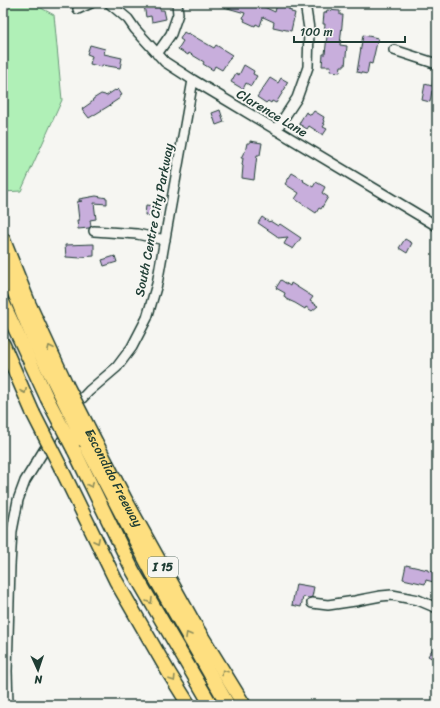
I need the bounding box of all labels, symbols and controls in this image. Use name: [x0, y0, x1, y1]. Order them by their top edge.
scale bar: [294, 18, 405, 44]
text: 100 m: [300, 21, 333, 43]
street label: Clarence Lane: [232, 83, 312, 144]
street label: South Centre City Parkway: [128, 141, 180, 299]
one-way arrow: [47, 345, 55, 353]
one-way arrow: [19, 387, 27, 394]
street label: Escondido Freeway: [79, 424, 150, 531]
one-way arrow: [86, 481, 94, 488]
one-way arrow: [92, 537, 100, 545]
road number: I 15: [148, 557, 178, 577]
one-way arrow: [146, 597, 153, 604]
one-way arrow: [185, 632, 192, 639]
north arrow: [18, 650, 58, 690]
one-way arrow: [221, 669, 229, 676]
text: N: [34, 670, 44, 689]
one-way arrow: [168, 675, 176, 682]

